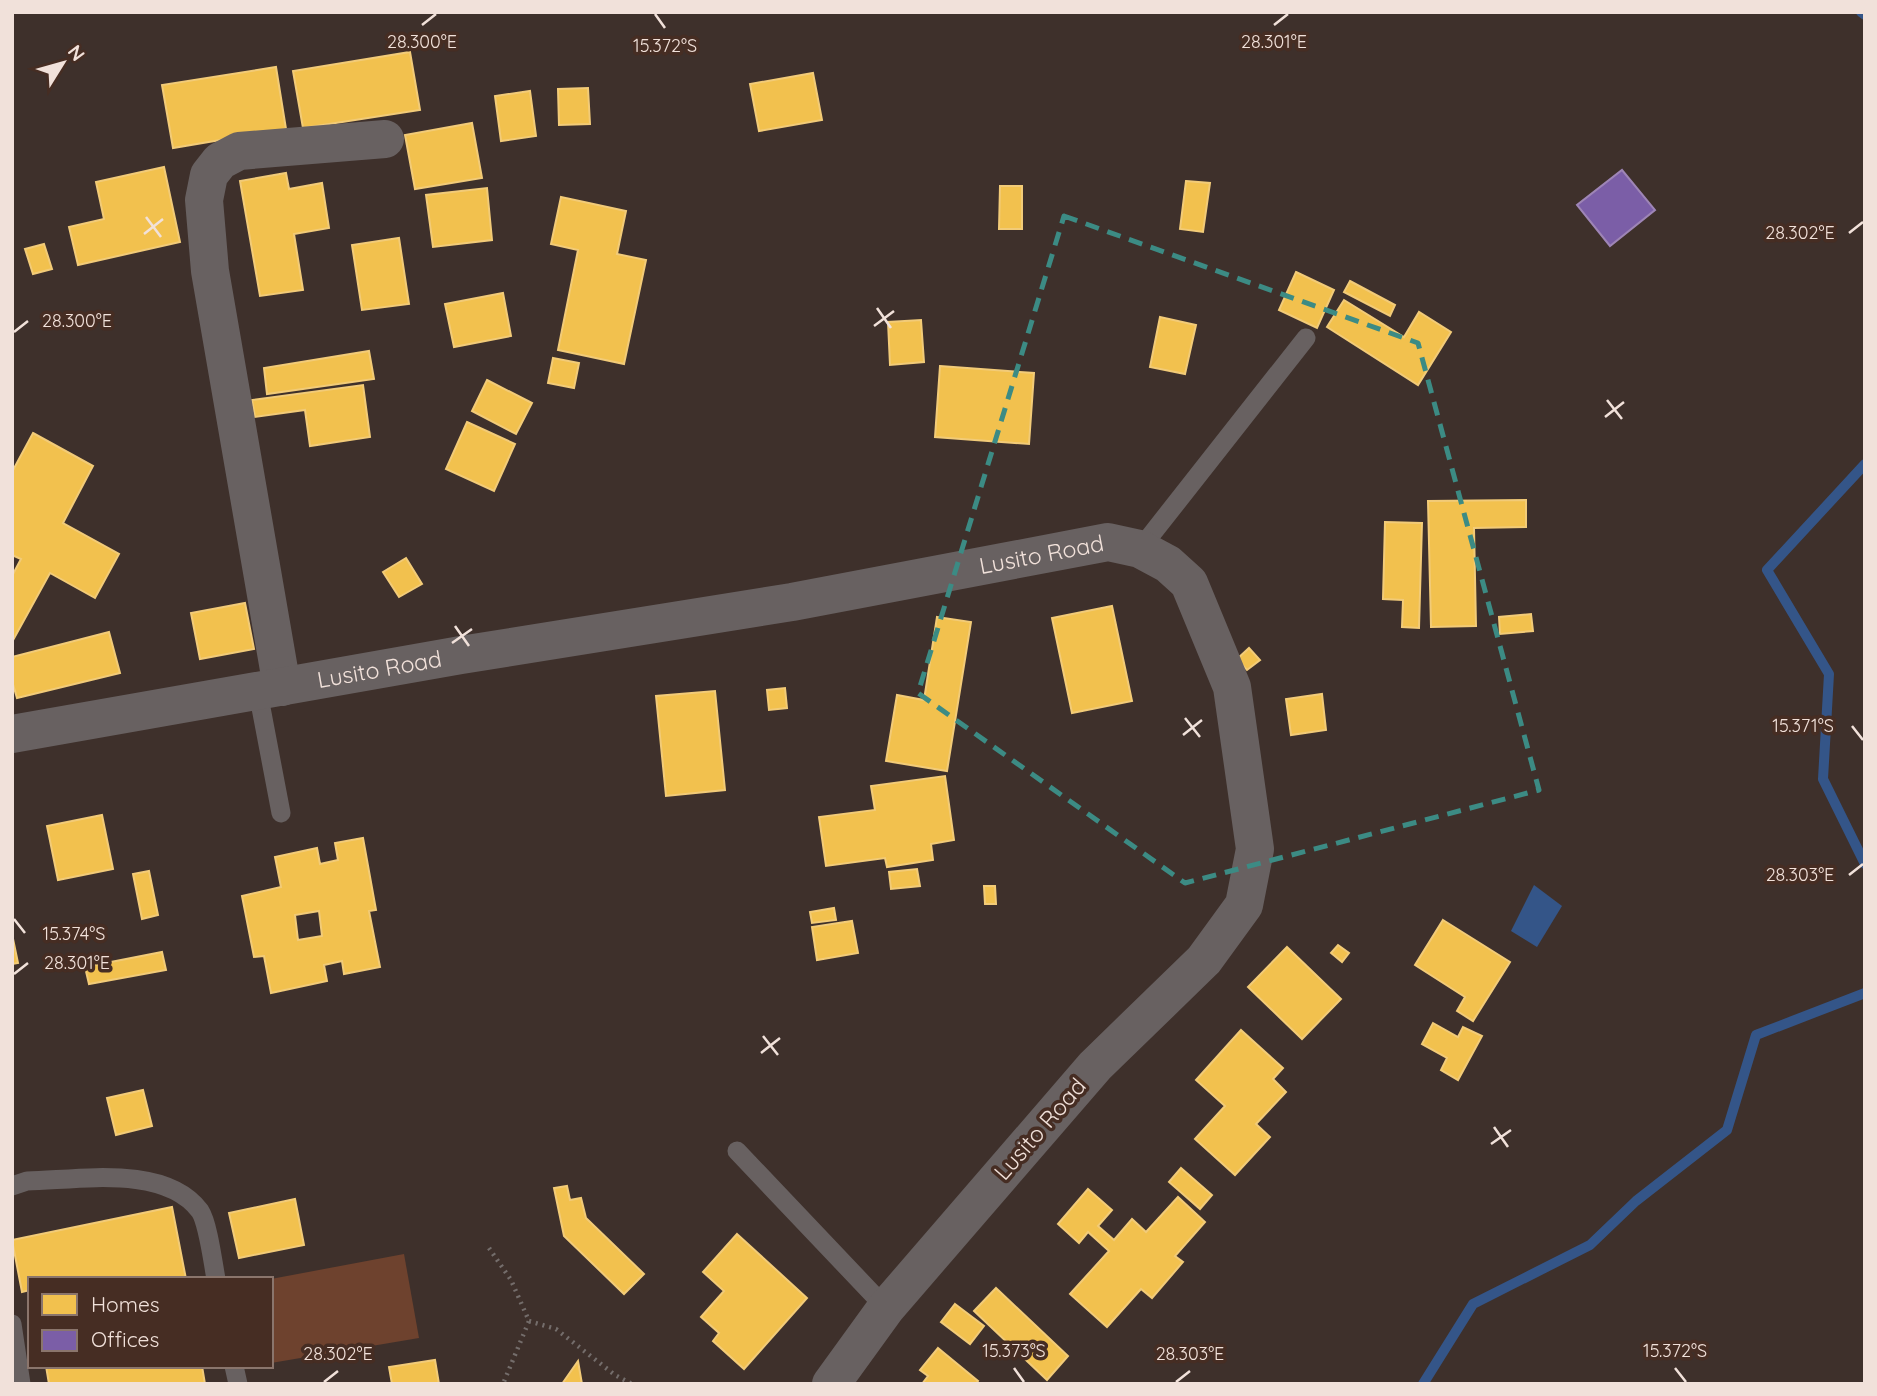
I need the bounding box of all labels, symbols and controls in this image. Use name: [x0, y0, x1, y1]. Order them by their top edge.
north arrow: [28, 28, 98, 98]
text: 28.300°E: [387, 30, 457, 53]
text: 28.301°E: [1241, 30, 1307, 53]
text: 15.372°S: [633, 34, 697, 57]
text: N: [63, 40, 90, 66]
text: 28.302°E: [1765, 221, 1835, 244]
text: 28.300°E: [42, 309, 112, 332]
street label: Lusito Road: [977, 528, 1106, 580]
street label: Lusito Road: [315, 644, 444, 694]
text: 15.371°S: [1772, 714, 1834, 737]
text: 28.303°E: [1766, 863, 1834, 886]
text: 15.374°S: [43, 922, 105, 945]
text: 28.301°E: [44, 951, 110, 974]
street label: Lusito Road: [987, 1072, 1092, 1186]
legend: [28, 1277, 273, 1368]
text: Homes: [91, 1291, 160, 1317]
text: Offices: [91, 1326, 159, 1352]
text: 15.373°S: [982, 1339, 1046, 1362]
text: 15.372°S: [1643, 1339, 1707, 1362]
text: 28.302°E: [303, 1342, 373, 1365]
text: 28.303°E: [1156, 1342, 1224, 1365]

